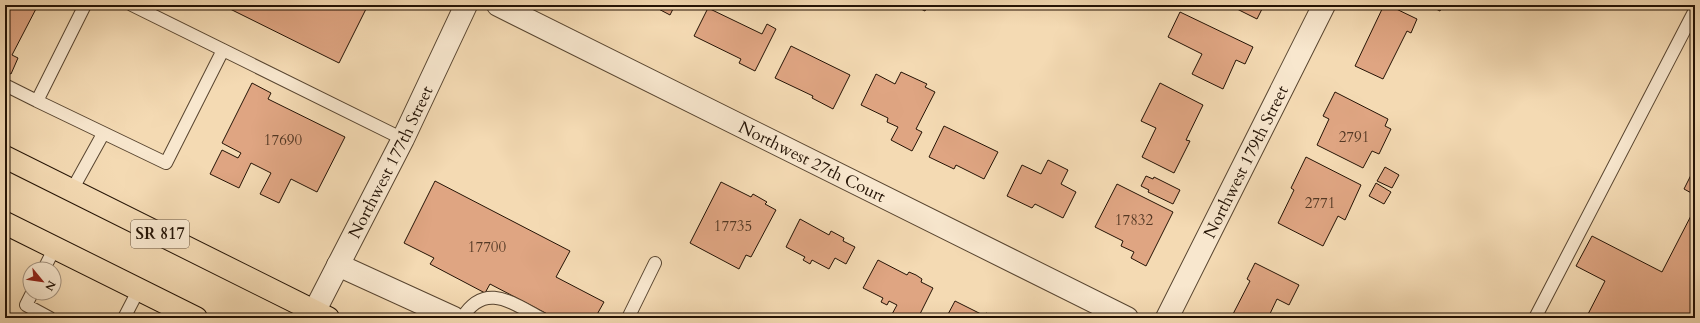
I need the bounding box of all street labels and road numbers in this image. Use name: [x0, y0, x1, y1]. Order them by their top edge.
street label: Northwest 177th Street: [342, 81, 438, 242]
street label: Northwest 179th Street: [1198, 81, 1294, 242]
street label: Northwest 27th Court: [735, 115, 890, 208]
road number: SR 817: [131, 220, 189, 248]

